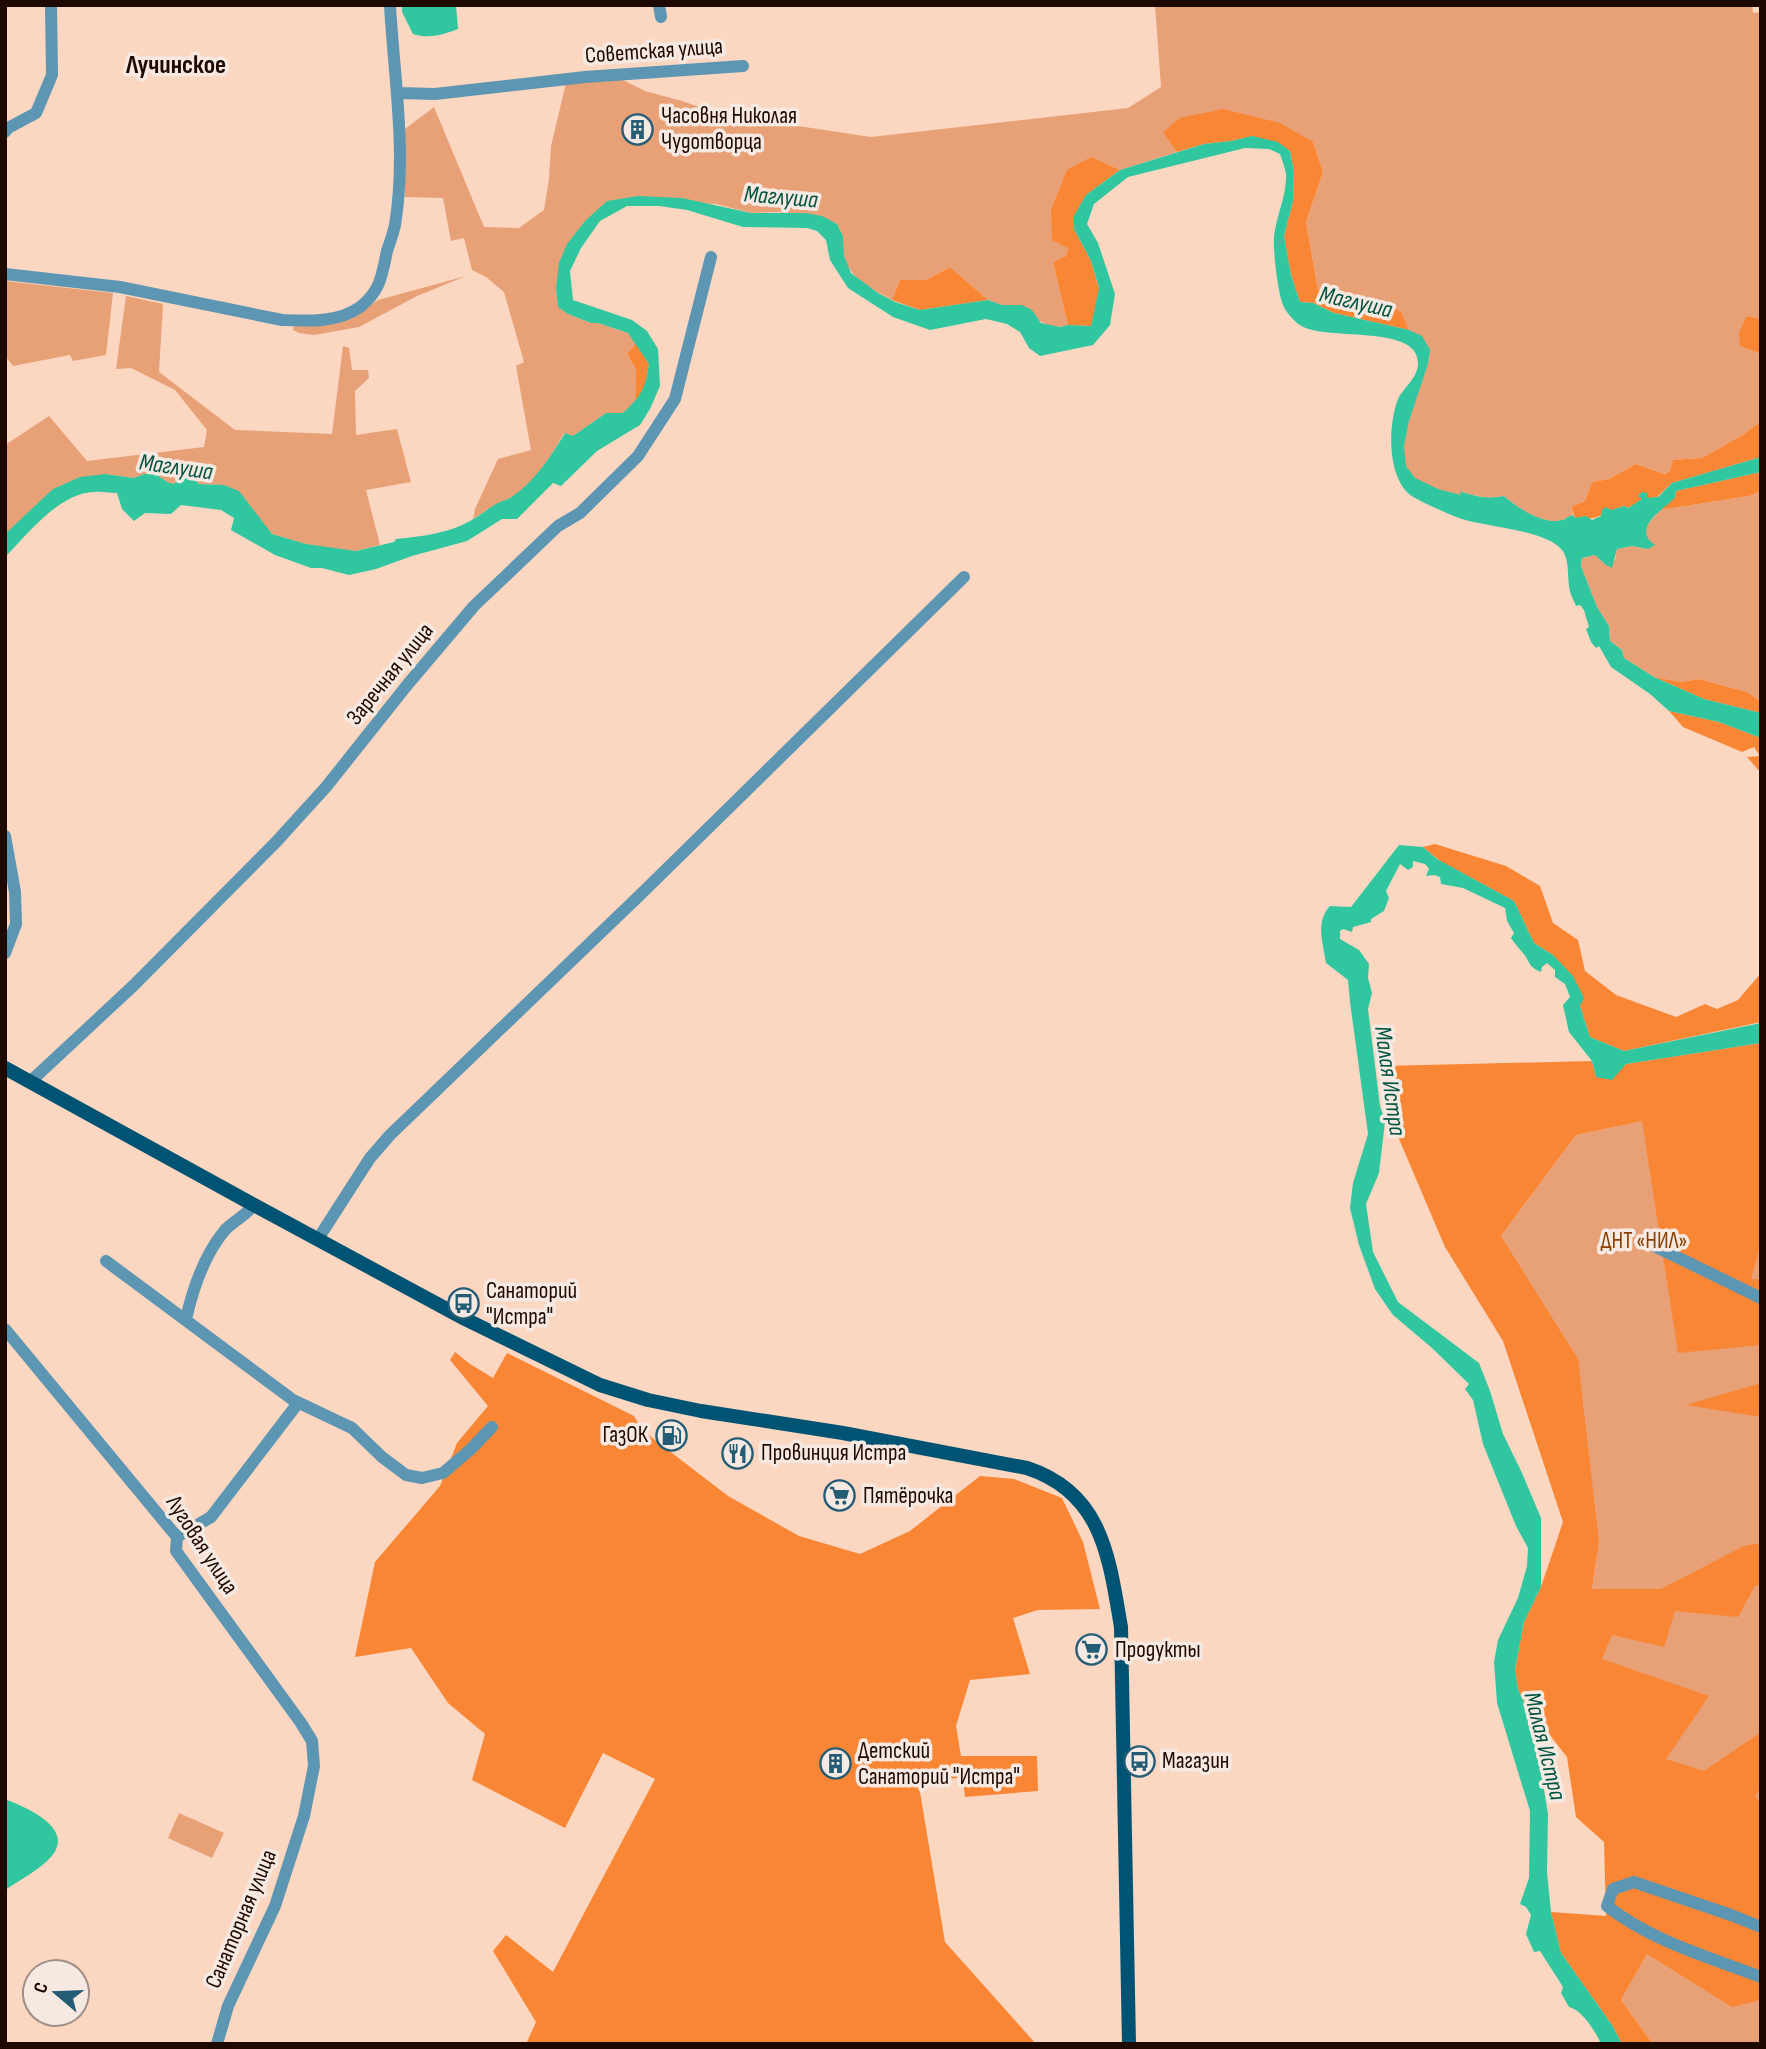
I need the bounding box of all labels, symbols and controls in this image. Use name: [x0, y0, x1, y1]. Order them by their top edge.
street label: Советская улица: [584, 32, 724, 70]
district label: Лучинское: [125, 50, 226, 81]
place label: Часовня Николая Чудотворца: [661, 102, 797, 156]
building icon: Часовня Николая Чудотворца: [621, 112, 655, 146]
water label: Маглуша: [743, 179, 819, 215]
water label: Маглуша: [1317, 280, 1395, 324]
water label: Маглуша: [137, 448, 215, 487]
street label: Заречная улица: [340, 617, 440, 731]
water label: Малая Истра: [1368, 1024, 1412, 1138]
park label: ДНТ «НИЛ»: [1601, 1227, 1687, 1255]
place label: Санаторий "Истра": [486, 1277, 577, 1331]
bus stop icon: Санаторий "Истра": [446, 1287, 480, 1321]
fuel station icon: ГазОК: [654, 1418, 688, 1452]
place label: ГазОК: [602, 1421, 649, 1449]
restaurant icon: Провинция Истра: [721, 1436, 755, 1470]
place label: Провинция Истра: [761, 1439, 906, 1467]
supermarket icon: Пятёрочка: [823, 1479, 857, 1513]
place label: Пятёрочка: [863, 1482, 953, 1510]
street label: Луговая улица: [159, 1490, 244, 1600]
supermarket icon: Продукты: [1075, 1633, 1109, 1667]
place label: Продукты: [1115, 1636, 1201, 1664]
water label: Малая Истра: [1518, 1689, 1572, 1803]
place label: Детский Санаторий "Истра": [858, 1737, 1020, 1791]
bus stop icon: Магазин: [1122, 1744, 1156, 1778]
building icon: Детский Санаторий "Истра": [818, 1747, 852, 1781]
place label: Магазин: [1162, 1747, 1229, 1775]
street label: Санаторная улица: [199, 1845, 283, 1993]
north arrow: [21, 1958, 91, 2028]
text: С: [29, 1979, 54, 1996]

